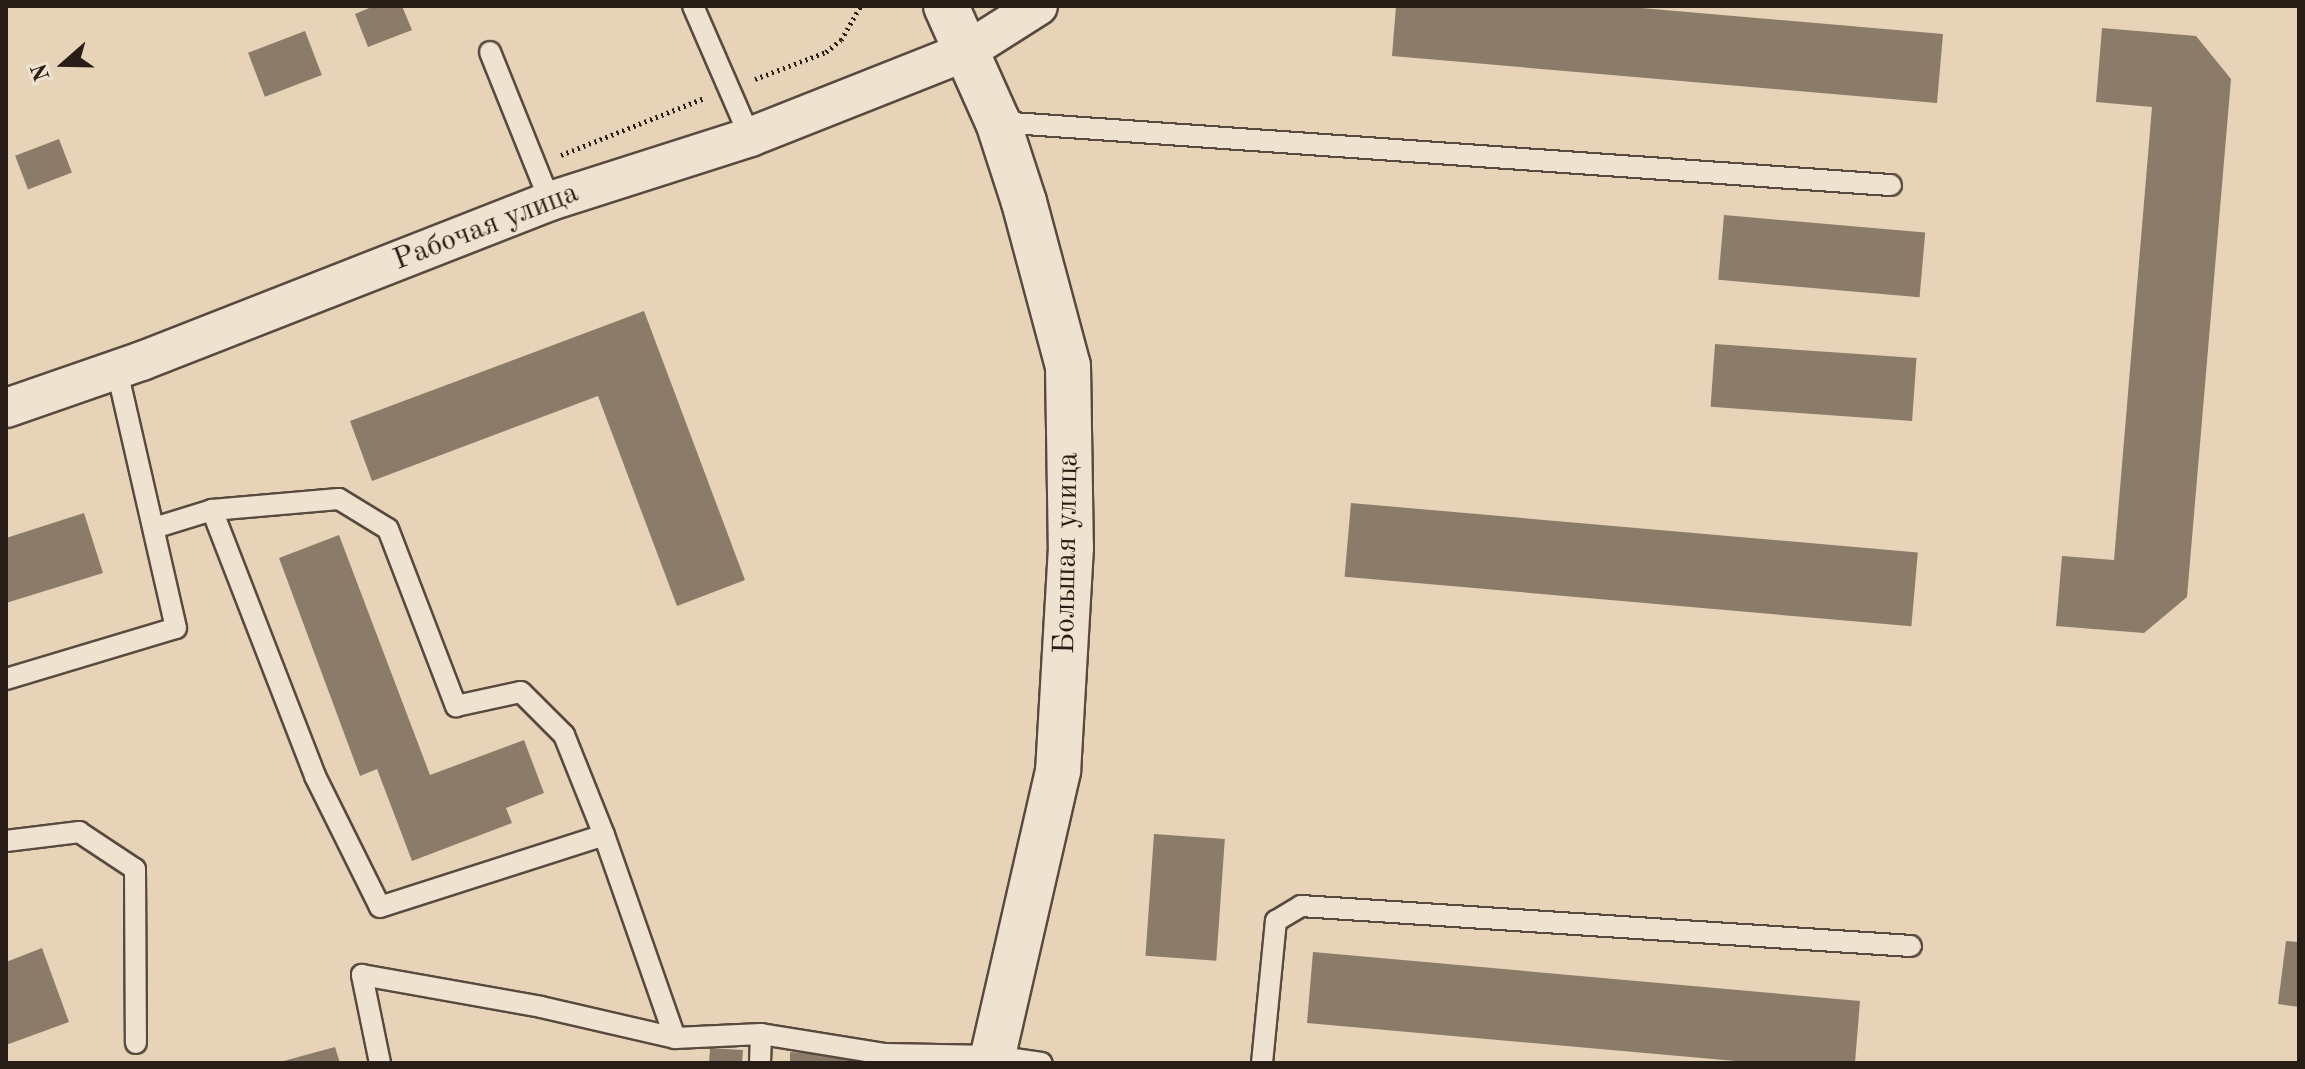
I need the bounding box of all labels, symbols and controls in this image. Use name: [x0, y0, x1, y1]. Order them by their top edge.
north arrow: [24, 24, 104, 104]
text: N: [28, 61, 55, 84]
street label: Рабочая улица: [388, 175, 584, 279]
street label: Большая улица: [1047, 452, 1087, 654]

